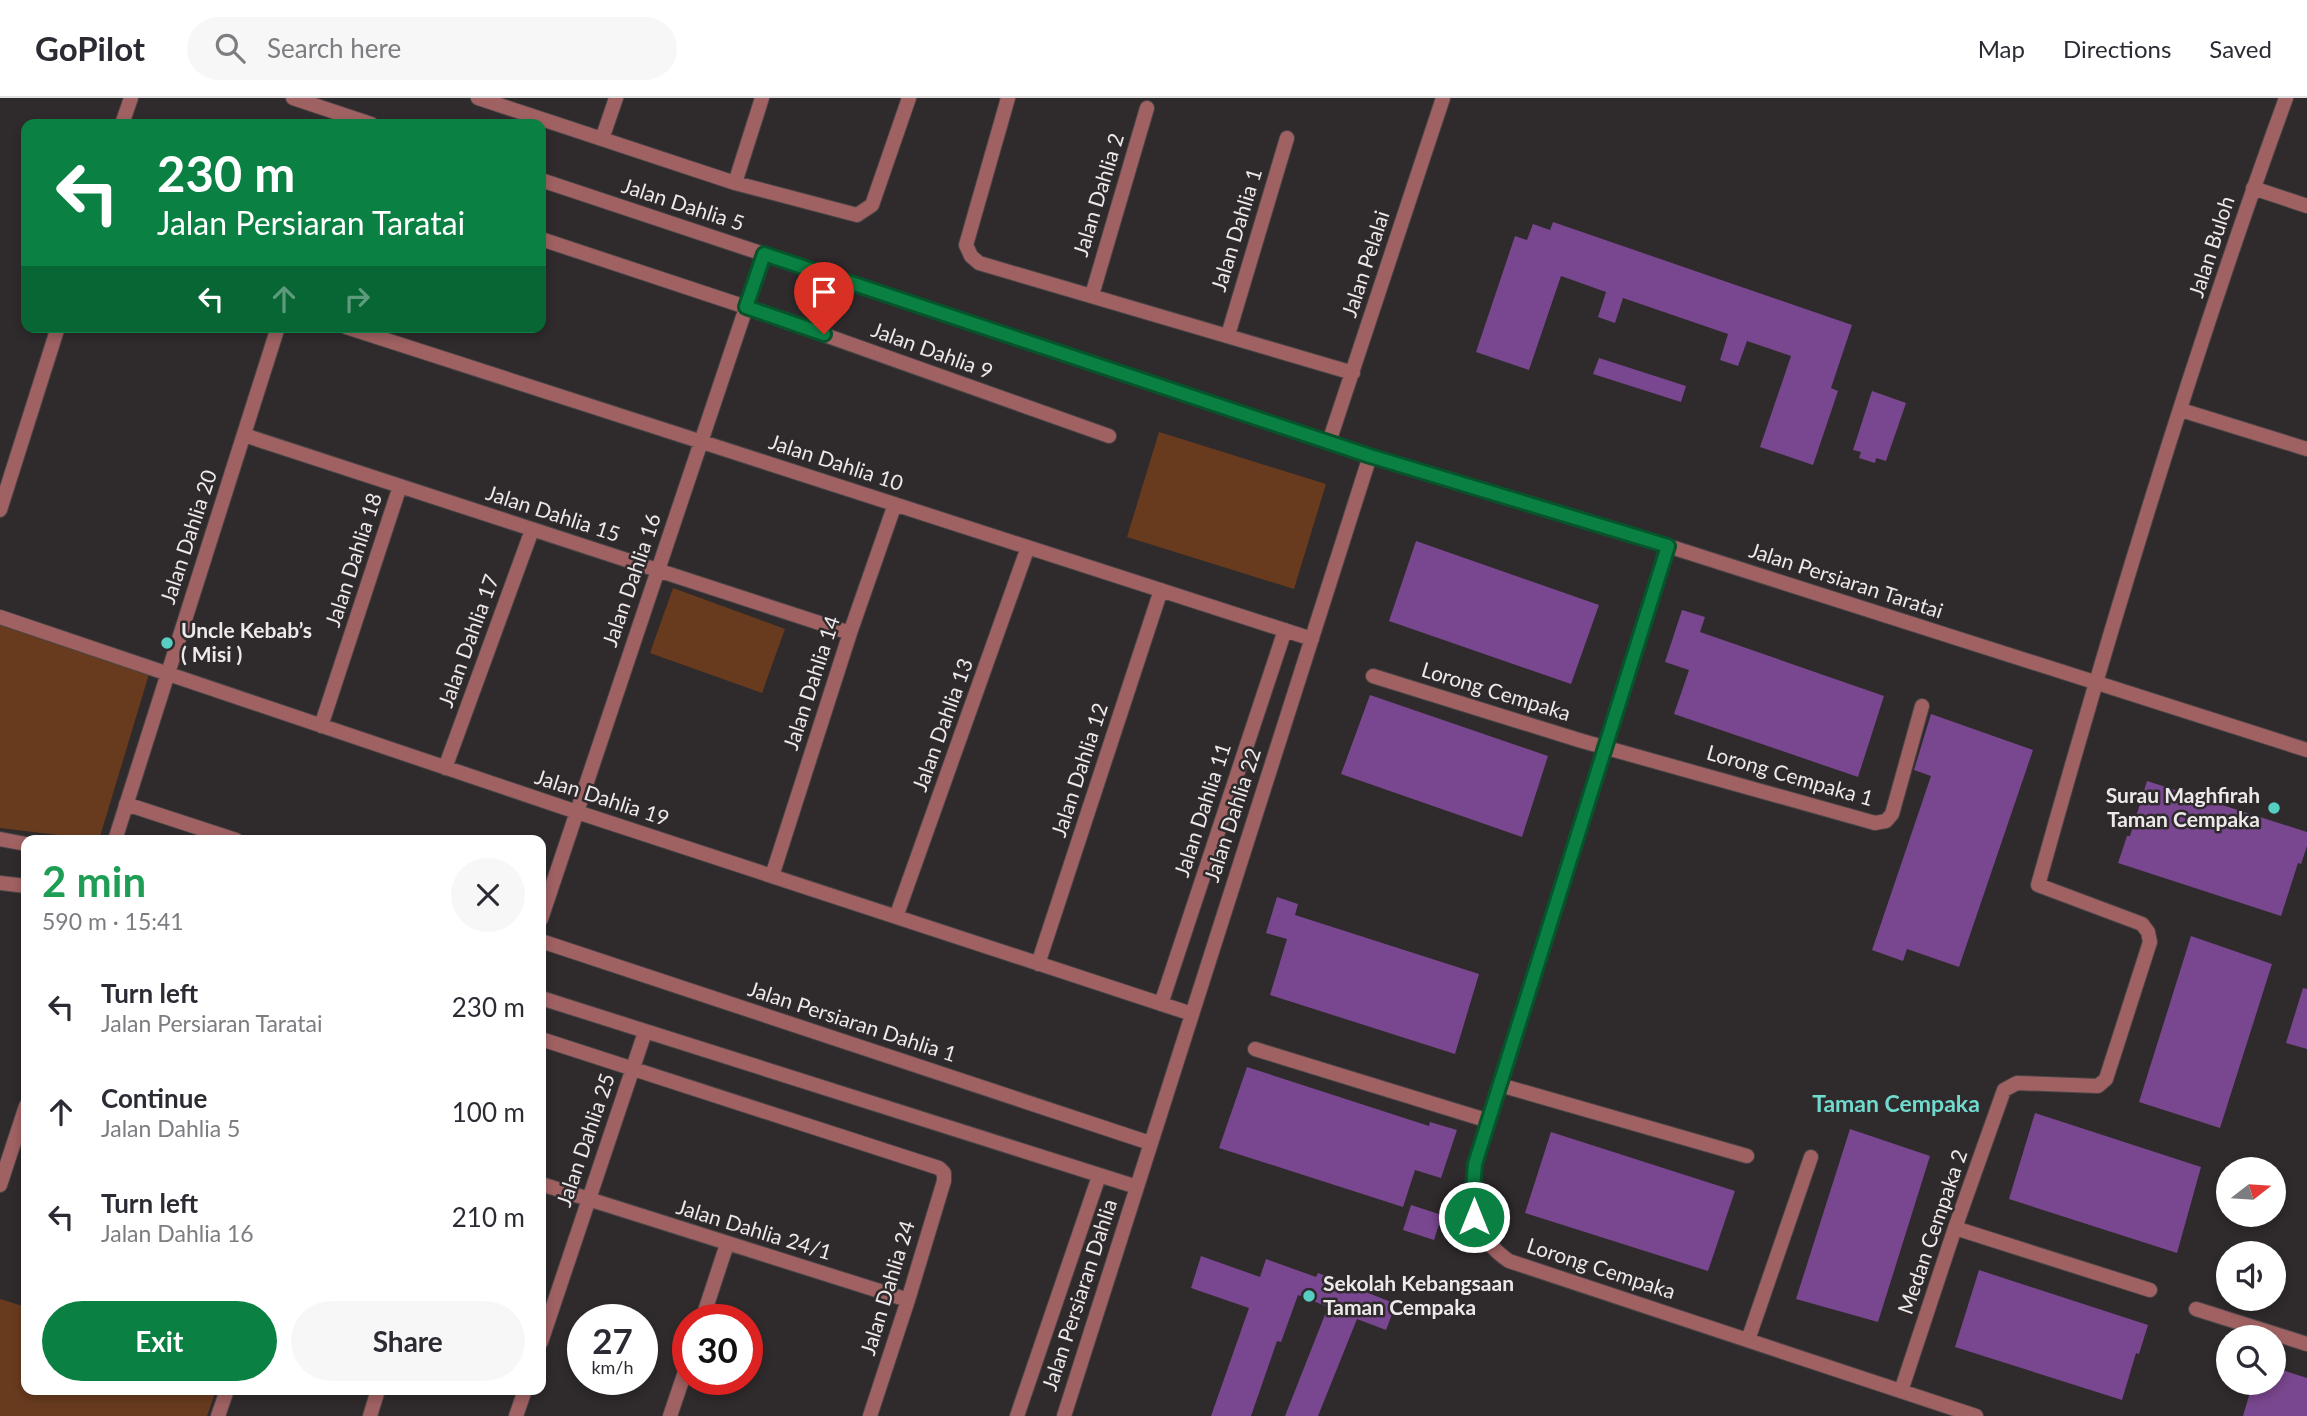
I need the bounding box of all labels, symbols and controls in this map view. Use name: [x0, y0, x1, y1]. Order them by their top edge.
search box: [187, 17, 677, 80]
text: GoPilot: [35, 28, 145, 68]
icon: search: [211, 29, 249, 67]
text: Search here: [267, 32, 401, 64]
text: Map: [1978, 34, 2025, 63]
text: Directions: [2063, 34, 2171, 63]
text: Saved: [2209, 34, 2272, 63]
street label: Jalan Dahlia 2: [1067, 130, 1128, 259]
text: 230 m: [157, 144, 295, 202]
icon: left: [42, 147, 133, 238]
street label: Jalan Dahlia 1: [1205, 165, 1266, 294]
street label: Jalan Dahlia 5: [619, 172, 748, 235]
street label: Jalan Buloh: [2182, 193, 2239, 300]
text: Jalan Persiaran Taratai: [157, 203, 465, 242]
street label: Jalan Pelalai: [1336, 207, 1394, 320]
pin: [794, 262, 854, 334]
icon: arrive: [805, 273, 843, 311]
icon: left: [192, 280, 230, 318]
icon: ahead: [265, 280, 303, 318]
icon: right: [338, 280, 376, 318]
street label: Jalan Dahlia 9: [868, 316, 997, 383]
street label: Jalan Dahlia 10: [766, 428, 907, 495]
street label: Jalan Dahlia 20: [154, 466, 221, 607]
street label: Jalan Dahlia 15: [483, 479, 624, 546]
street label: Jalan Dahlia 18: [319, 489, 386, 630]
street label: Jalan Dahlia 16: [596, 510, 665, 649]
street label: Jalan Persiaran Taratai: [1746, 536, 1947, 623]
street label: Jalan Dahlia 17: [432, 571, 503, 710]
street label: Jalan Dahlia 14: [777, 612, 844, 753]
place label: Uncle Kebab’s ( Misi ): [181, 617, 312, 666]
marker: Uncle Kebab’s ( Misi ): [159, 635, 175, 651]
street label: Jalan Dahlia 13: [906, 655, 977, 794]
street label: Lorong Cempaka: [1419, 656, 1574, 725]
street label: Jalan Dahlia 12: [1045, 699, 1112, 840]
street label: Jalan Dahlia 11: [1168, 739, 1235, 880]
street label: Lorong Cempaka 1: [1704, 739, 1877, 810]
street label: Jalan Dahlia 22: [1198, 744, 1265, 885]
street label: Jalan Dahlia 19: [532, 763, 673, 830]
place label: Surau Maghfirah Taman Cempaka: [2106, 782, 2260, 831]
marker: Surau Maghfirah Taman Cempaka: [2266, 800, 2282, 816]
text: 2 min: [42, 856, 146, 906]
button: close: [451, 858, 525, 932]
text: 590 m · 15:41: [42, 907, 184, 935]
street label: Jalan Persiaran Dahlia 1: [745, 975, 960, 1066]
text: Turn left: [101, 977, 198, 1009]
icon: left: [42, 988, 80, 1026]
text: 230 m: [452, 991, 525, 1023]
text: Jalan Persiaran Taratai: [101, 1009, 323, 1037]
street label: Jalan Dahlia 25: [550, 1070, 619, 1209]
text: Continue: [101, 1082, 207, 1114]
district label: Taman Cempaka: [1812, 1089, 1980, 1117]
icon: ahead: [42, 1093, 80, 1131]
text: 100 m: [452, 1096, 525, 1128]
text: Jalan Dahlia 5: [101, 1114, 240, 1142]
street label: Medan Cempaka 2: [1892, 1146, 1971, 1317]
north arrow: [2216, 1157, 2286, 1227]
map controls: [2216, 1157, 2286, 1395]
position arrow: [1437, 1180, 1511, 1254]
text: Turn left: [101, 1187, 198, 1219]
street label: Jalan Dahlia 24/1: [674, 1193, 835, 1264]
street label: Jalan Persiaran Dahlia: [1036, 1196, 1121, 1393]
icon: left: [42, 1198, 80, 1236]
text: 210 m: [452, 1201, 525, 1233]
street label: Jalan Dahlia 24: [854, 1217, 919, 1358]
text: Jalan Dahlia 16: [101, 1219, 254, 1247]
street label: Lorong Cempaka: [1524, 1232, 1679, 1303]
button: sound: [2216, 1241, 2286, 1311]
place label: Sekolah Kebangsaan Taman Cempaka: [1323, 1270, 1514, 1319]
marker: Sekolah Kebangsaan Taman Cempaka: [1301, 1288, 1317, 1304]
button: Exit: [42, 1301, 277, 1381]
button: Share: [291, 1301, 525, 1381]
speed limit sign: 30: [672, 1304, 763, 1395]
text: 27: [592, 1319, 633, 1361]
button: search: [2216, 1325, 2286, 1395]
text: km/h: [591, 1356, 634, 1378]

